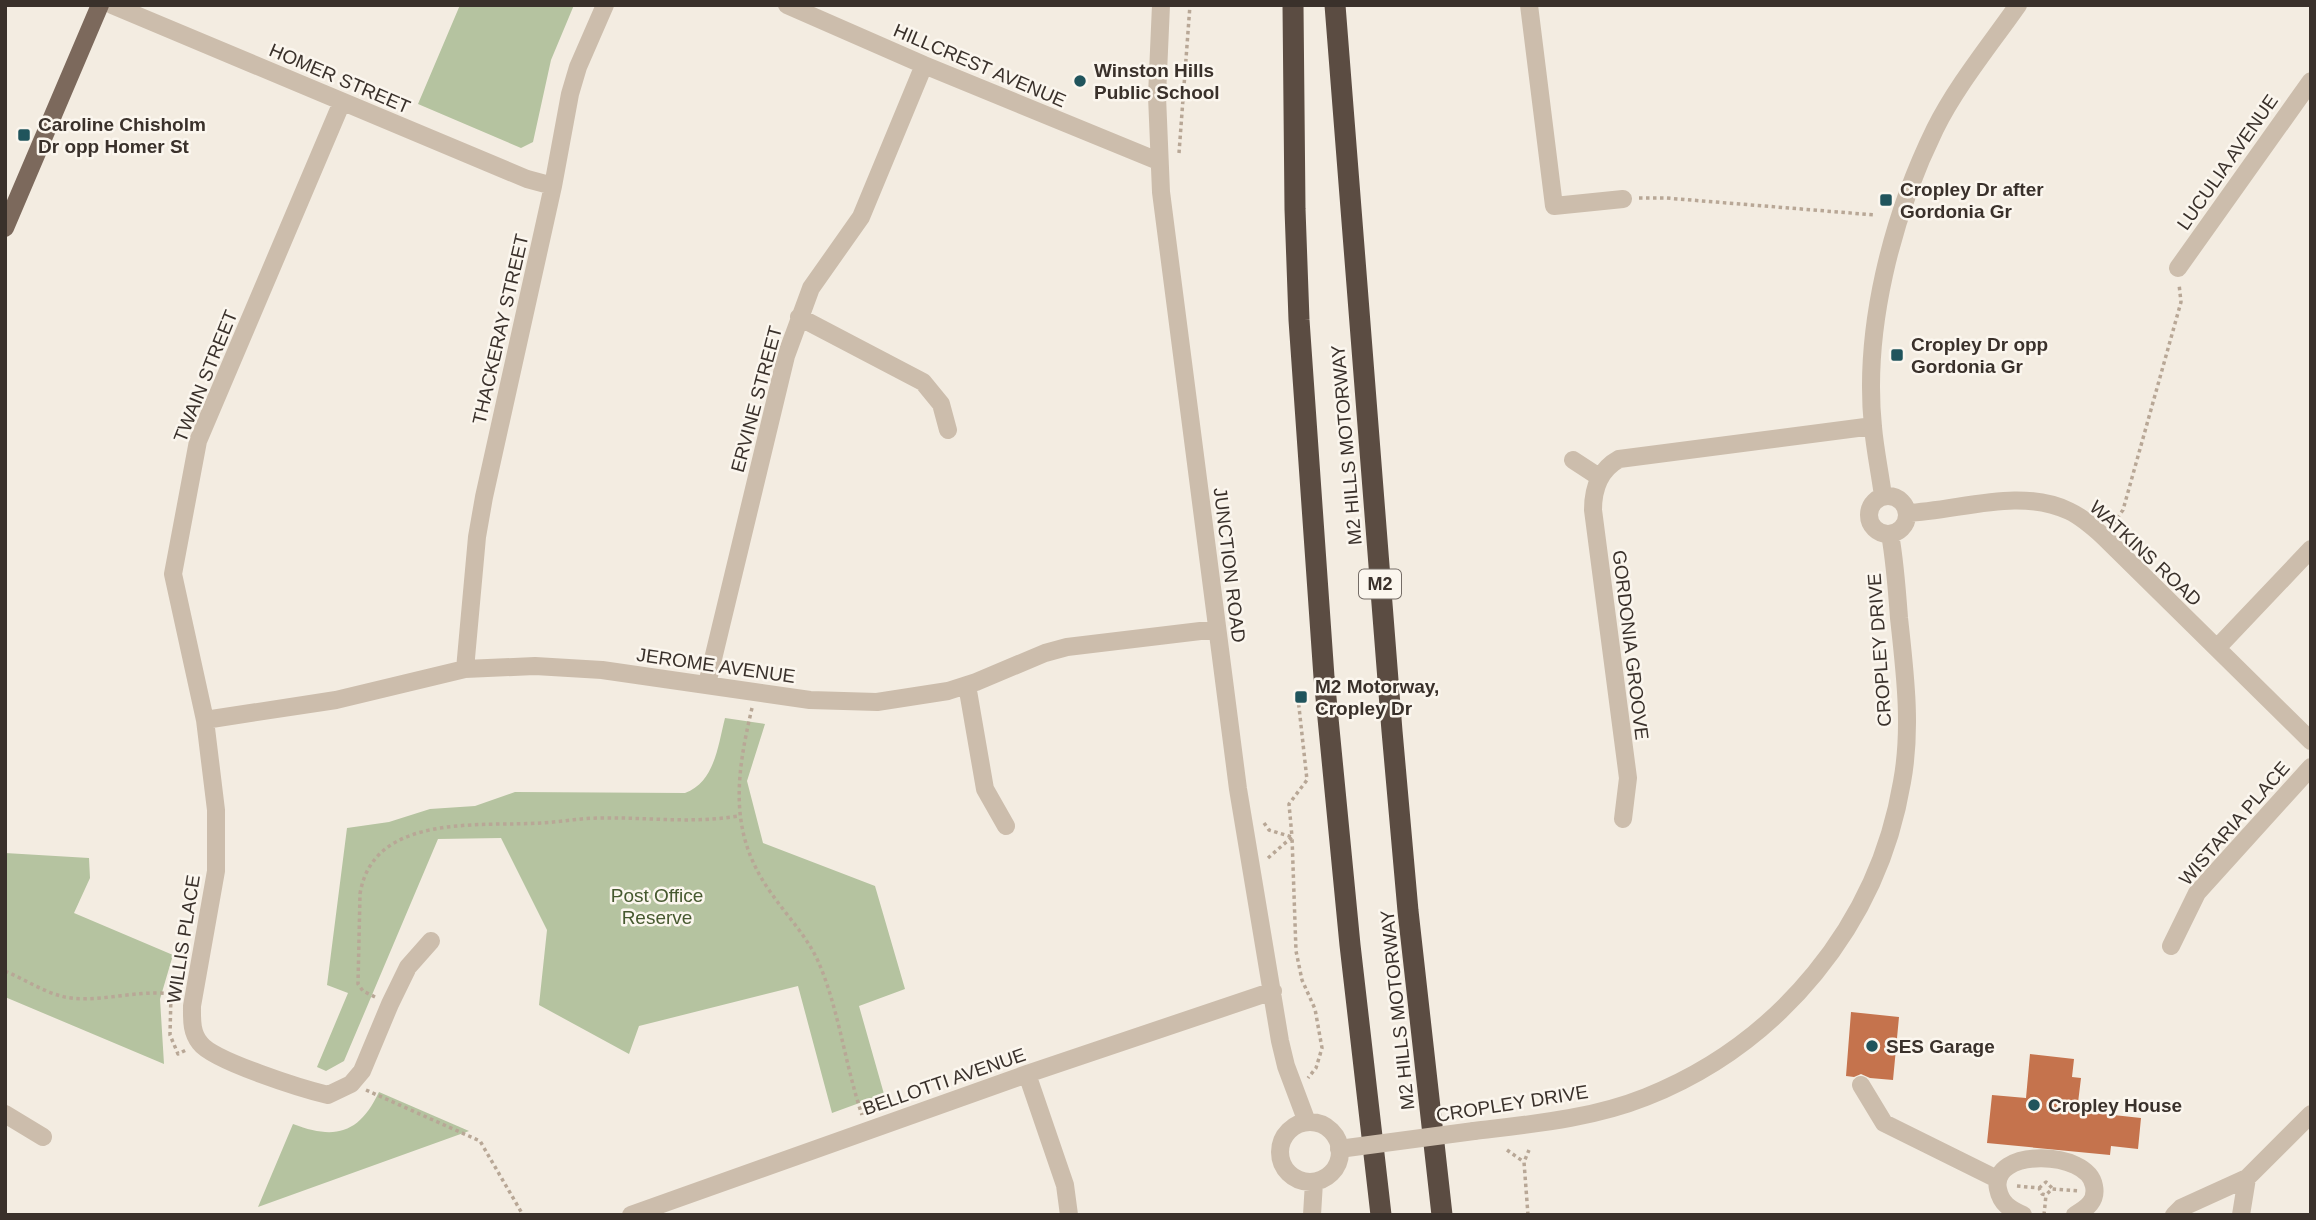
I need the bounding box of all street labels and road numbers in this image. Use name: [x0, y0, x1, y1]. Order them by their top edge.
street label: HILLCREST AVENUE: [890, 20, 1069, 111]
street label: HOMER STREET: [266, 39, 414, 118]
street label: LUCULIA AVENUE: [2173, 91, 2282, 234]
street label: THACKERAY STREET: [468, 232, 533, 426]
street label: TWAIN STREET: [169, 307, 242, 445]
street label: ERVINE STREET: [727, 323, 786, 475]
street label: M2 HILLS MOTORWAY: [1327, 344, 1366, 546]
street label: JUNCTION ROAD: [1210, 486, 1249, 644]
street label: WATKINS ROAD: [2086, 496, 2206, 610]
street label: GORDONIA GROOVE: [1608, 549, 1653, 741]
road number: M2: [1359, 570, 1401, 598]
street label: CROPLEY DRIVE: [1864, 573, 1895, 727]
street label: JEROME AVENUE: [635, 644, 797, 687]
street label: WISTARIA PLACE: [2175, 757, 2294, 889]
street label: WILLIS PLACE: [163, 873, 204, 1005]
street label: M2 HILLS MOTORWAY: [1377, 909, 1418, 1111]
street label: BELLOTTI AVENUE: [860, 1044, 1028, 1119]
street label: CROPLEY DRIVE: [1434, 1081, 1590, 1126]

